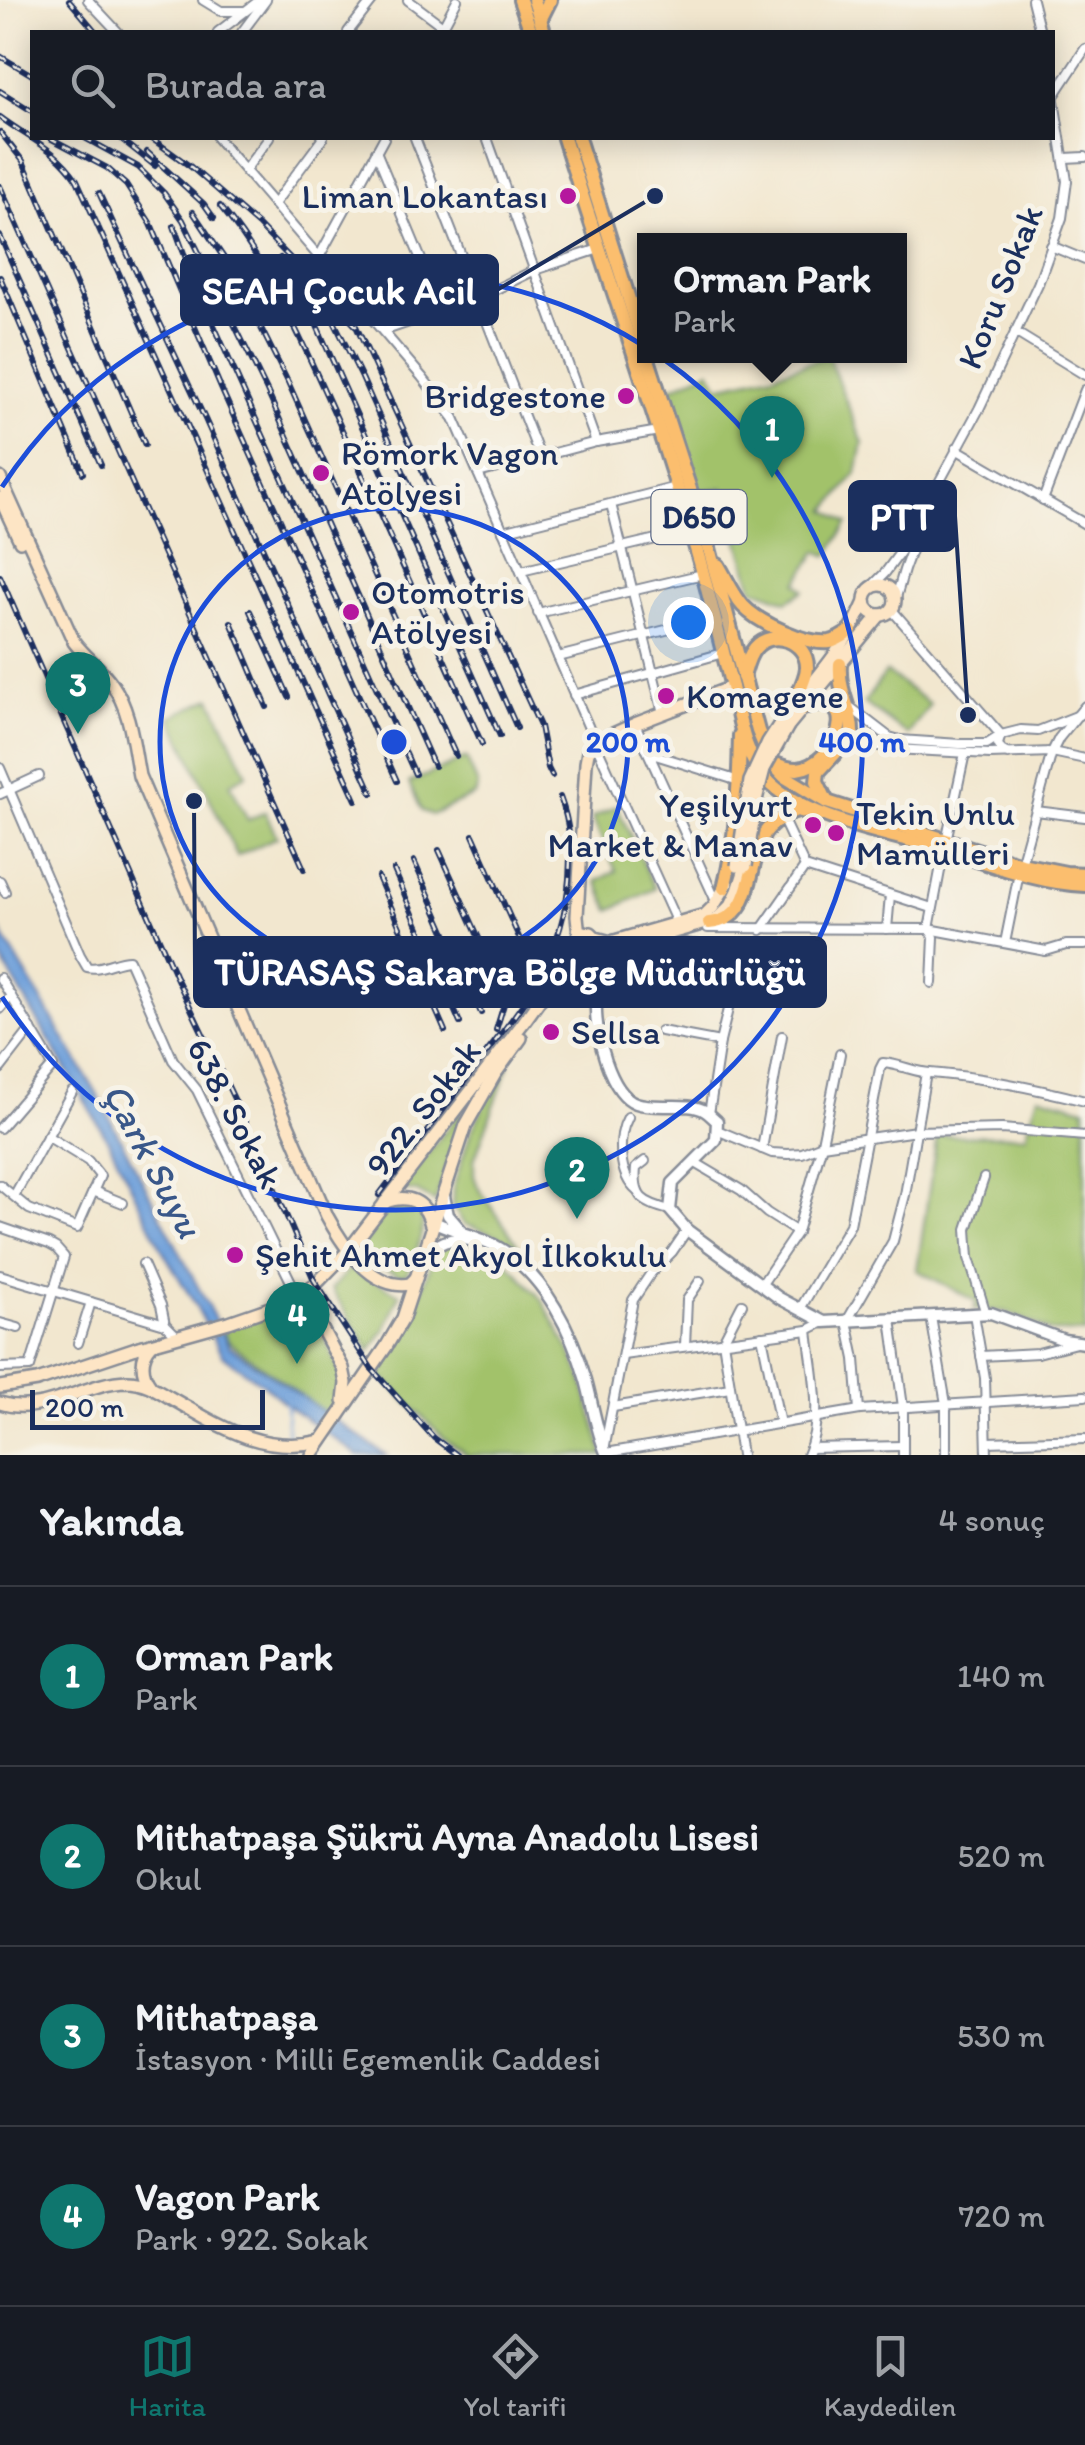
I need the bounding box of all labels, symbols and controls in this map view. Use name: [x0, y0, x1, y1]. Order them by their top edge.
search box: [30, 30, 1055, 140]
icon: search: [65, 58, 120, 113]
text: Burada ara: [145, 62, 327, 108]
place label: Liman Lokantası: [302, 175, 548, 217]
marker: Liman Lokantası: [557, 185, 579, 207]
street label: Koru Sokak: [948, 199, 1052, 375]
popup: [637, 233, 907, 363]
callout: SEAH Çocuk Acil: [182, 256, 497, 324]
text: Orman Park: [673, 256, 871, 302]
text: SEAH Çocuk Acil: [202, 268, 476, 314]
text: Park: [673, 302, 736, 340]
place label: Bridgestone: [424, 375, 606, 417]
marker: Bridgestone: [615, 385, 637, 407]
pin: 1: [740, 396, 804, 478]
place label: Römork Vagon Atölyesi: [341, 432, 559, 514]
marker: Römork Vagon Atölyesi: [310, 462, 332, 484]
callout: PTT: [850, 482, 955, 550]
road number: D650: [652, 490, 746, 544]
text: PTT: [870, 494, 935, 540]
place label: Otomotris Atölyesi: [371, 571, 525, 653]
your location: [663, 597, 714, 648]
marker: Otomotris Atölyesi: [340, 601, 362, 623]
pin: 3: [46, 652, 110, 734]
place label: Komagene: [686, 675, 844, 717]
marker: Komagene: [655, 685, 677, 707]
text: 200 m: [586, 723, 671, 760]
text: 400 m: [819, 723, 906, 760]
centre of rings: [376, 724, 412, 760]
place label: Yeşilyurt Market & Manav: [547, 784, 793, 866]
place label: Tekin Unlu Mamülleri: [856, 792, 1015, 874]
marker: Yeşilyurt Market & Manav: [802, 814, 824, 836]
marker: Tekin Unlu Mamülleri: [825, 822, 847, 844]
callout: TÜRASAŞ Sakarya Bölge Müdürlüğü: [195, 938, 825, 1006]
text: TÜRASAŞ Sakarya Bölge Müdürlüğü: [213, 949, 806, 995]
place label: Sellsa: [571, 1011, 660, 1053]
marker: Sellsa: [540, 1021, 562, 1043]
street label: 638. Sokak: [178, 1031, 292, 1195]
street label: 922. Sokak: [356, 1031, 490, 1185]
water label: Çark Suyu: [93, 1075, 213, 1246]
pin: 2: [544, 1136, 610, 1219]
place label: Şehit Ahmet Akyol İlkokulu: [255, 1234, 667, 1276]
marker: Şehit Ahmet Akyol İlkokulu: [224, 1244, 246, 1266]
pin: 4: [264, 1282, 330, 1364]
scale bar: [30, 1385, 265, 1430]
text: 200 m: [45, 1390, 124, 1424]
text: Yakında: [40, 1495, 183, 1546]
text: 4 sonuç: [938, 1501, 1045, 1539]
text: Orman Park: [135, 1634, 333, 1680]
text: 1: [65, 1657, 80, 1695]
text: 140 m: [957, 1657, 1045, 1695]
text: Park: [135, 1680, 198, 1718]
text: Mithatpaşa Şükrü Ayna Anadolu Lisesi: [135, 1814, 759, 1860]
text: 2: [64, 1837, 81, 1875]
text: 520 m: [958, 1837, 1045, 1875]
text: Okul: [135, 1860, 202, 1898]
text: Mithatpaşa: [135, 1994, 318, 2040]
text: 3: [64, 2017, 81, 2055]
text: 530 m: [957, 2017, 1045, 2055]
text: İstasyon · Milli Egemenlik Caddesi: [135, 2040, 601, 2078]
text: Vagon Park: [135, 2174, 319, 2220]
text: 4: [63, 2197, 82, 2235]
text: 720 m: [958, 2197, 1045, 2235]
text: Park · 922. Sokak: [135, 2220, 368, 2258]
tab: Harita: [129, 2329, 206, 2423]
tab: Yol tarifi: [464, 2329, 566, 2423]
tab: Kaydedilen: [824, 2329, 956, 2423]

